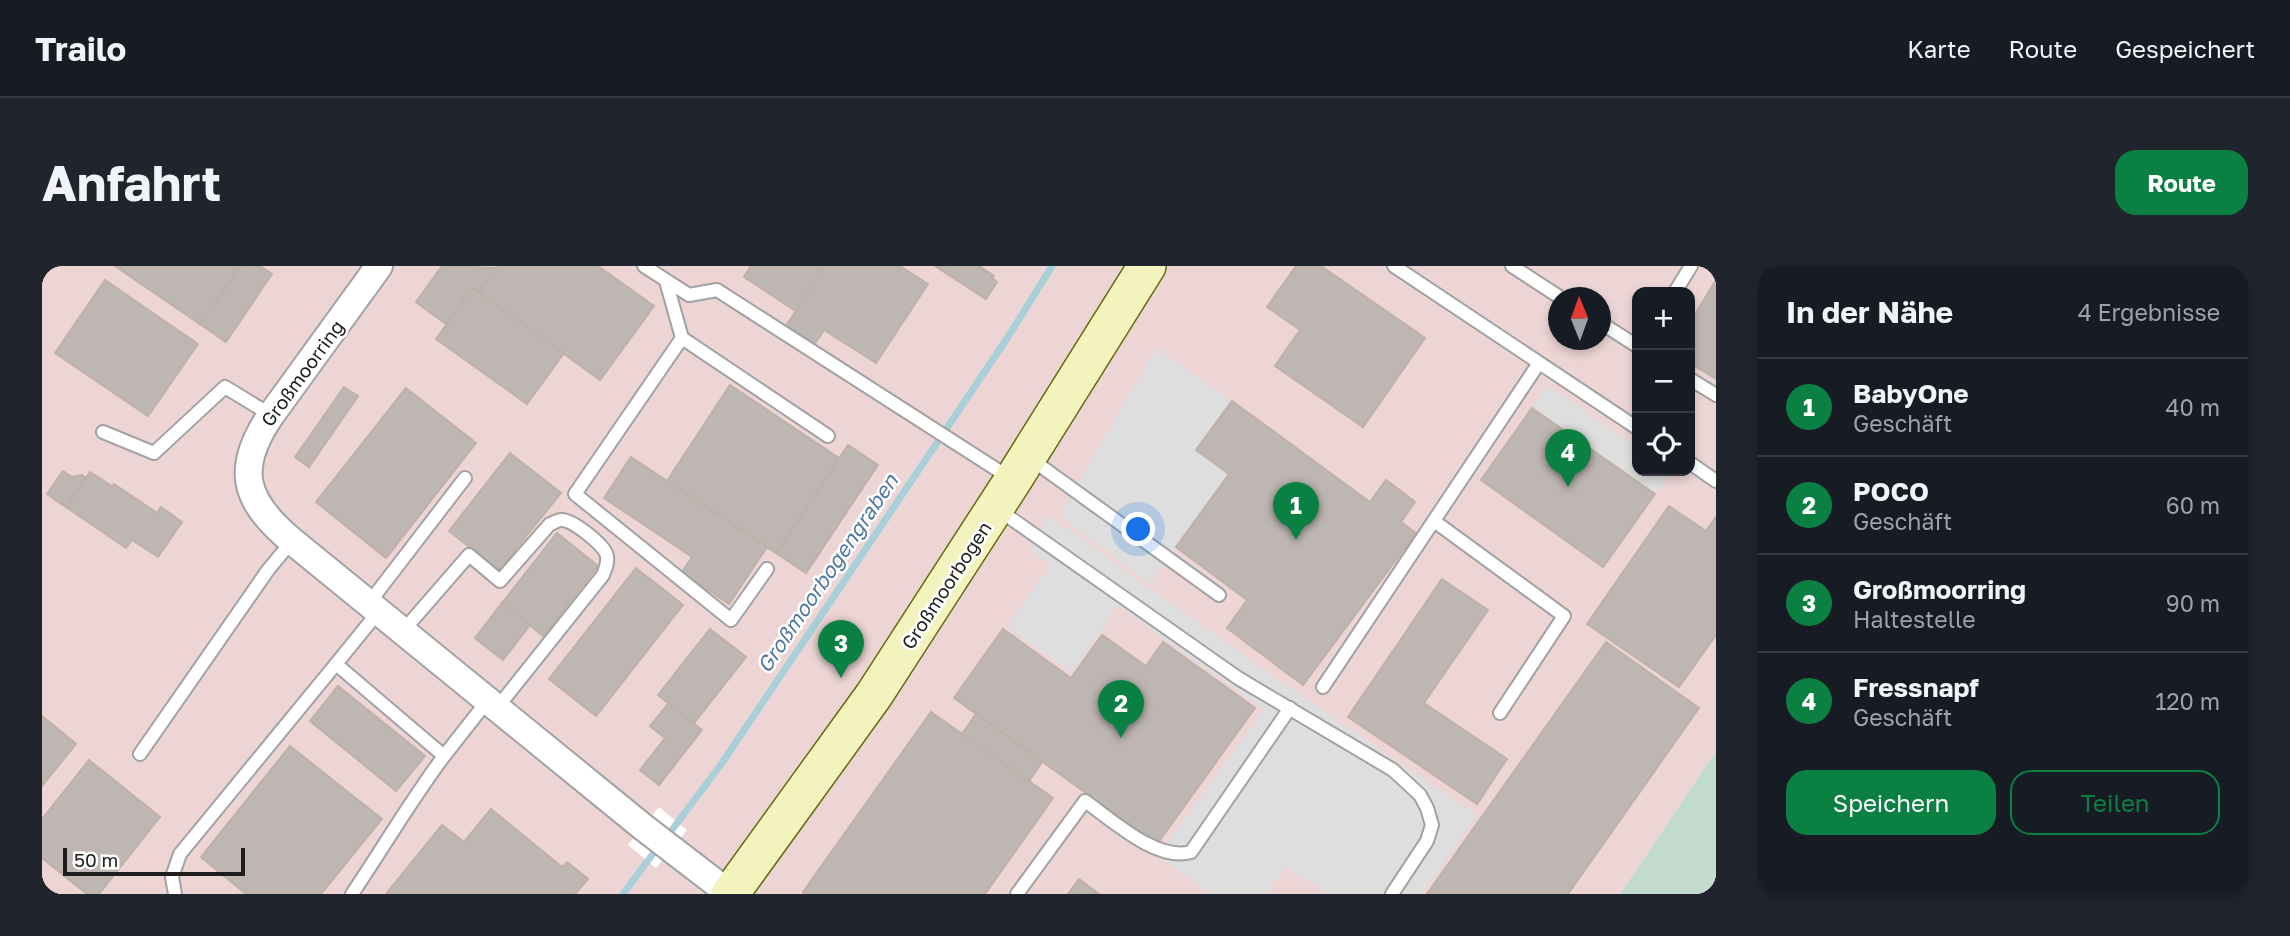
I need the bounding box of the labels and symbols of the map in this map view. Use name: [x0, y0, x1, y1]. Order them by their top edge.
north arrow: [1548, 287, 1611, 350]
street label: Großmoorring: [256, 315, 348, 431]
pin: 4: [1545, 429, 1591, 487]
water label: Großmoorbogengraben: [751, 468, 904, 677]
pin: 1: [1273, 482, 1319, 540]
your location: [1121, 512, 1155, 546]
street label: Großmoorbogen: [896, 517, 996, 653]
pin: 3: [818, 620, 864, 678]
pin: 2: [1098, 680, 1144, 738]
scale bar: [63, 845, 245, 877]

